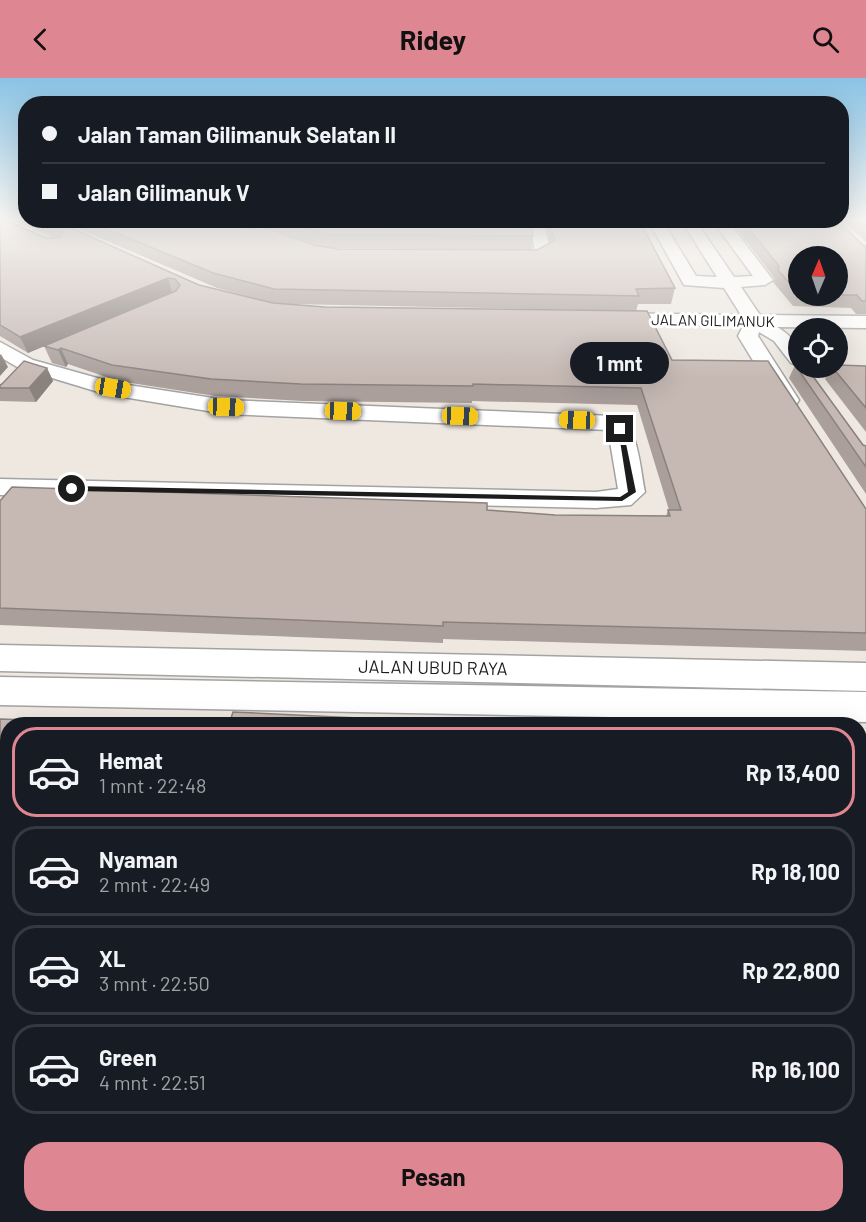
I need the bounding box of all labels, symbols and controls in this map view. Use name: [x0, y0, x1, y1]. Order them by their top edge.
icon: back: [24, 23, 57, 56]
text: Ridey: [400, 23, 466, 55]
icon: search: [809, 23, 842, 56]
text: Jalan Taman Gilimanuk Selatan II: [78, 121, 396, 147]
text: Jalan Gilimanuk V: [78, 179, 250, 205]
north arrow: [788, 246, 848, 306]
map controls: [788, 246, 848, 378]
street label: JALAN GILIMANUK: [651, 310, 775, 330]
button: locate: [788, 318, 848, 378]
callout: 1 mnt: [570, 342, 670, 384]
text: 1 mnt: [596, 351, 643, 375]
car: [94, 376, 132, 400]
car: [208, 397, 244, 417]
car: [325, 401, 361, 421]
car: [442, 406, 478, 426]
car: [559, 410, 595, 430]
route end: [606, 415, 633, 442]
route start: [58, 475, 85, 502]
street label: JALAN UBUD RAYA: [358, 655, 508, 679]
icon: car: [27, 745, 81, 799]
text: Hemat: [99, 747, 163, 773]
text: Rp 13,400: [746, 759, 840, 785]
text: 1 mnt · 22:48: [99, 773, 206, 797]
icon: car: [27, 844, 81, 898]
text: Nyaman: [99, 846, 178, 872]
text: Rp 18,100: [751, 858, 840, 884]
text: 2 mnt · 22:49: [99, 872, 210, 896]
icon: car: [27, 943, 81, 997]
text: XL: [99, 945, 125, 971]
text: Rp 22,800: [742, 957, 840, 983]
text: 3 mnt · 22:50: [99, 971, 210, 995]
icon: car: [27, 1042, 81, 1096]
text: Green: [99, 1044, 157, 1070]
text: Rp 16,100: [751, 1056, 840, 1082]
text: 4 mnt · 22:51: [99, 1070, 206, 1094]
button: Pesan: [24, 1142, 843, 1211]

